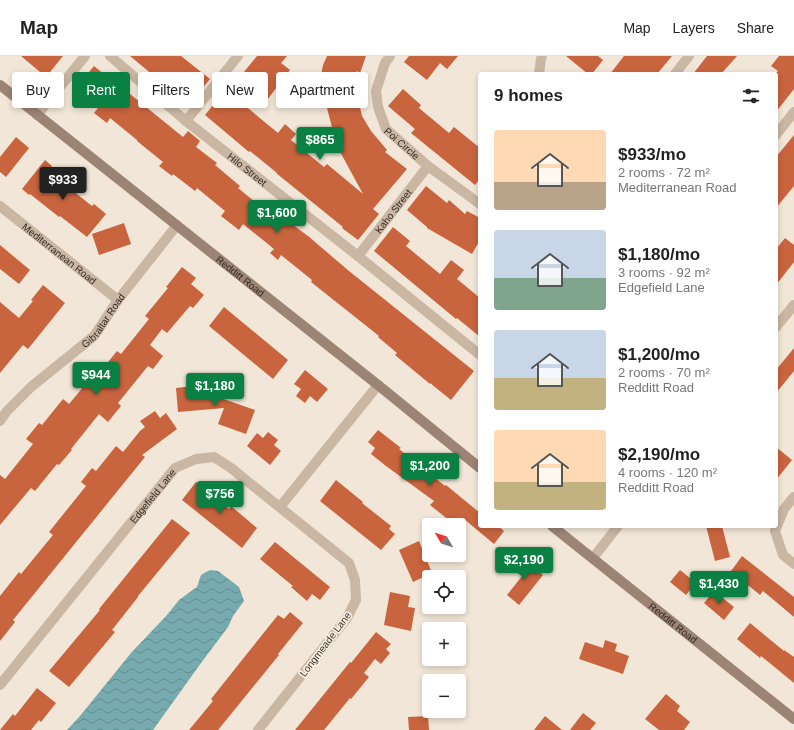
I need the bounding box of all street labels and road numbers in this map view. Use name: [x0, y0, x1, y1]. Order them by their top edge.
street label: Poi Circle: [382, 125, 422, 162]
street label: Hilo Street: [225, 151, 269, 188]
street label: Kaho Street: [373, 187, 414, 236]
street label: Mediterranean Road: [20, 221, 98, 286]
street label: Redditt Road: [214, 254, 266, 299]
street label: Gibraltar Road: [79, 291, 127, 350]
street label: Edgefield Lane: [128, 466, 178, 526]
street label: Redditt Road: [647, 601, 699, 646]
street label: Longmeade Lane: [298, 610, 353, 679]

